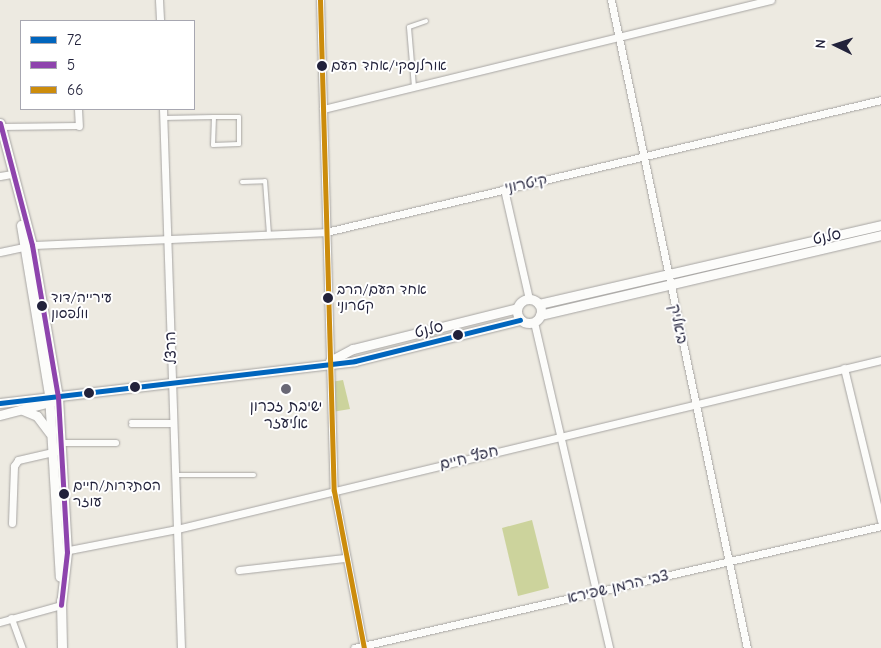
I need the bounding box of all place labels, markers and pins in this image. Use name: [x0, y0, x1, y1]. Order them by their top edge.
place label: אורלנסקי/אחד העם: [331, 58, 447, 74]
marker: אורלנסקי/אחד העם: [317, 61, 327, 71]
place label: אחד העם/הרב קטרוני: [337, 282, 426, 314]
place label: עירייה/דוד וולפסון: [51, 290, 112, 322]
marker: אחד העם/הרב קטרוני: [323, 293, 333, 303]
marker: עירייה/דוד וולפסון: [37, 301, 47, 311]
unlabelled marker: [453, 330, 463, 340]
unlabelled marker: [130, 382, 140, 392]
marker: ישיבת זכרון אליעזר: [280, 383, 292, 395]
unlabelled marker: [84, 388, 94, 398]
place label: ישיבת זכרון אליעזר: [250, 397, 322, 432]
place label: הסתדרות/חיים עוזר: [73, 478, 161, 511]
marker: הסתדרות/חיים עוזר: [59, 489, 69, 499]

